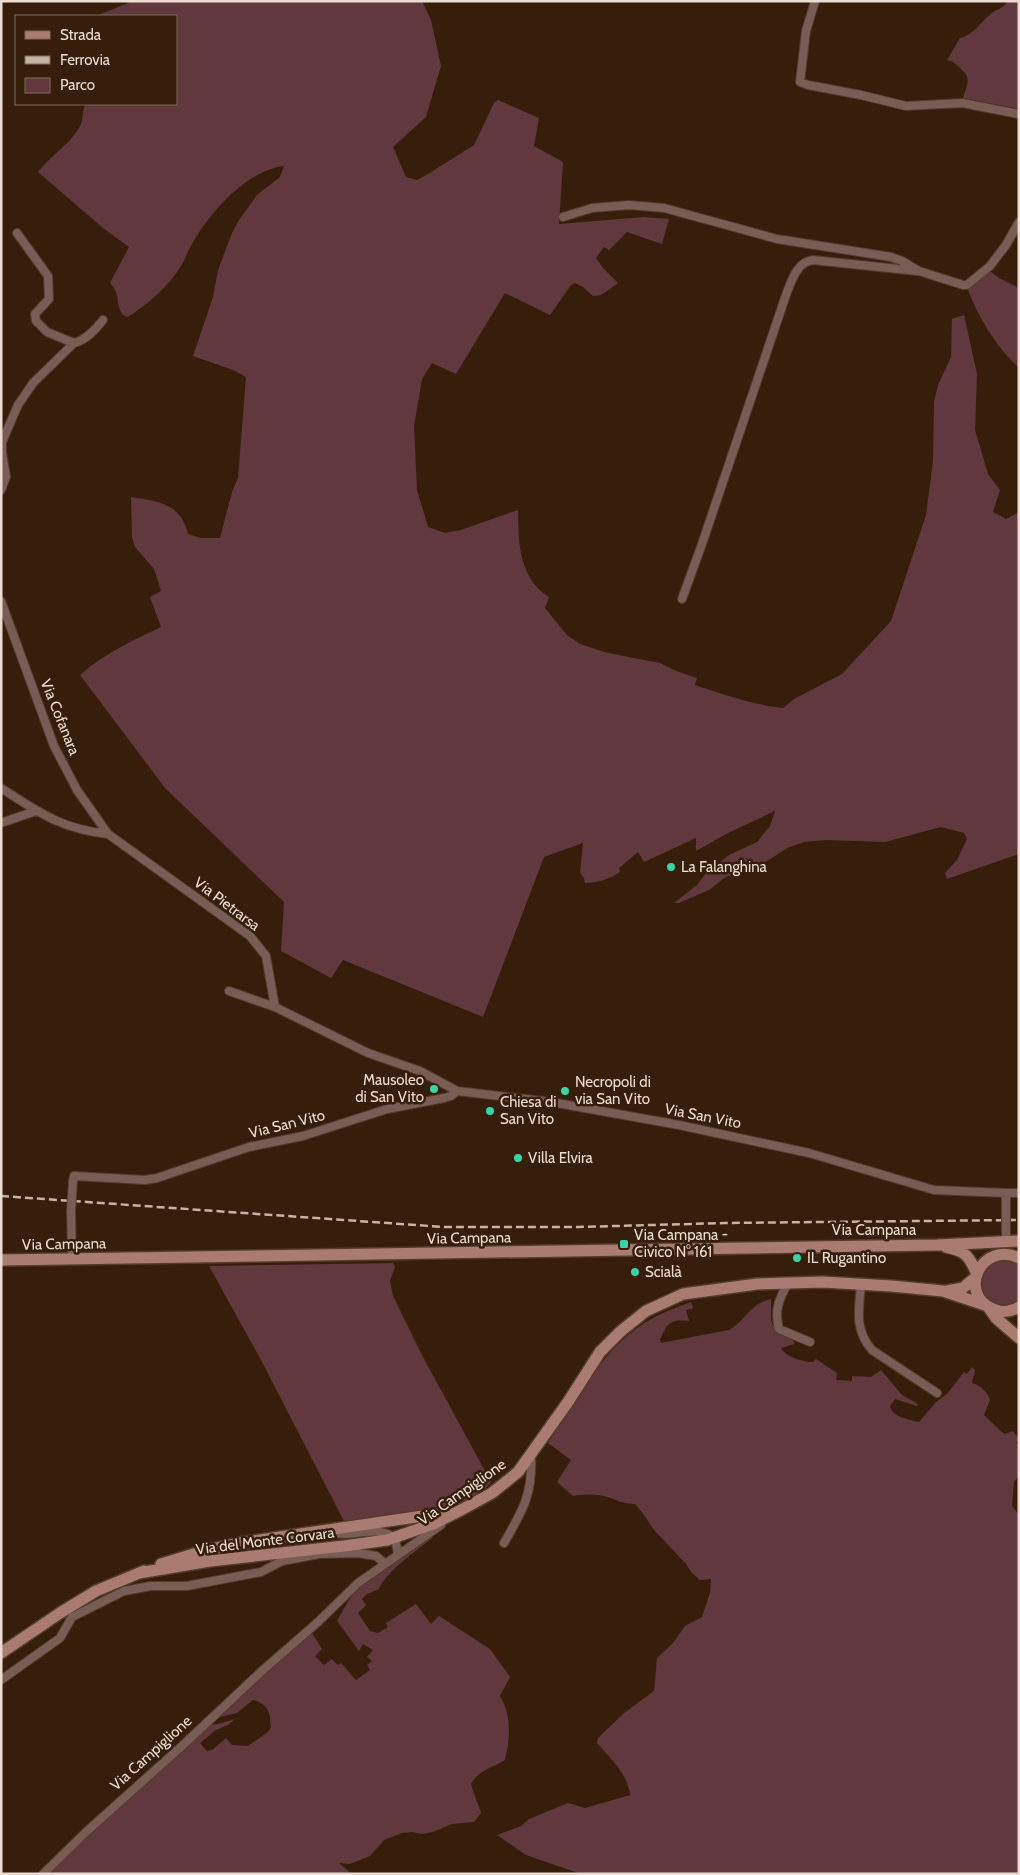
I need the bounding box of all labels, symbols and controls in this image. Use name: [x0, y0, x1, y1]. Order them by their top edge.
legend: [15, 15, 178, 105]
text: Strada: [60, 26, 102, 44]
text: Ferrovia: [60, 51, 111, 69]
text: Parco: [60, 76, 95, 94]
street label: Via Cofanara: [37, 676, 84, 758]
place label: La Falanghina: [681, 858, 768, 876]
marker: La Falanghina: [665, 861, 677, 873]
street label: Via Pietrarsa: [190, 873, 264, 935]
place label: Mausoleo di San Vito: [355, 1071, 424, 1106]
place label: Necropoli di via San Vito: [575, 1073, 651, 1108]
marker: Mausoleo di San Vito: [428, 1083, 440, 1095]
marker: Necropoli di via San Vito: [559, 1085, 571, 1097]
place label: Chiesa di San Vito: [500, 1093, 557, 1128]
street label: Via San Vito: [663, 1100, 743, 1132]
marker: Chiesa di San Vito: [484, 1105, 496, 1117]
street label: Via San Vito: [247, 1106, 327, 1142]
place label: Villa Elvira: [528, 1149, 594, 1167]
marker: Villa Elvira: [512, 1152, 524, 1164]
street label: Via Campana: [832, 1221, 917, 1239]
place label: Via Campana - Civico N° 161: [634, 1226, 728, 1261]
street label: Via Campana: [427, 1228, 512, 1248]
street label: Via Campana: [22, 1234, 107, 1254]
marker: Via Campana - Civico N° 161: [618, 1238, 630, 1250]
place label: IL Rugantino: [807, 1249, 886, 1267]
marker: IL Rugantino: [791, 1252, 803, 1264]
place label: Scialà: [645, 1263, 682, 1281]
marker: Scialà: [629, 1266, 641, 1278]
street label: Via Campiglione: [415, 1455, 510, 1529]
street label: Via del Monte Corvara: [195, 1523, 336, 1558]
street label: Via Campiglione: [107, 1712, 196, 1794]

